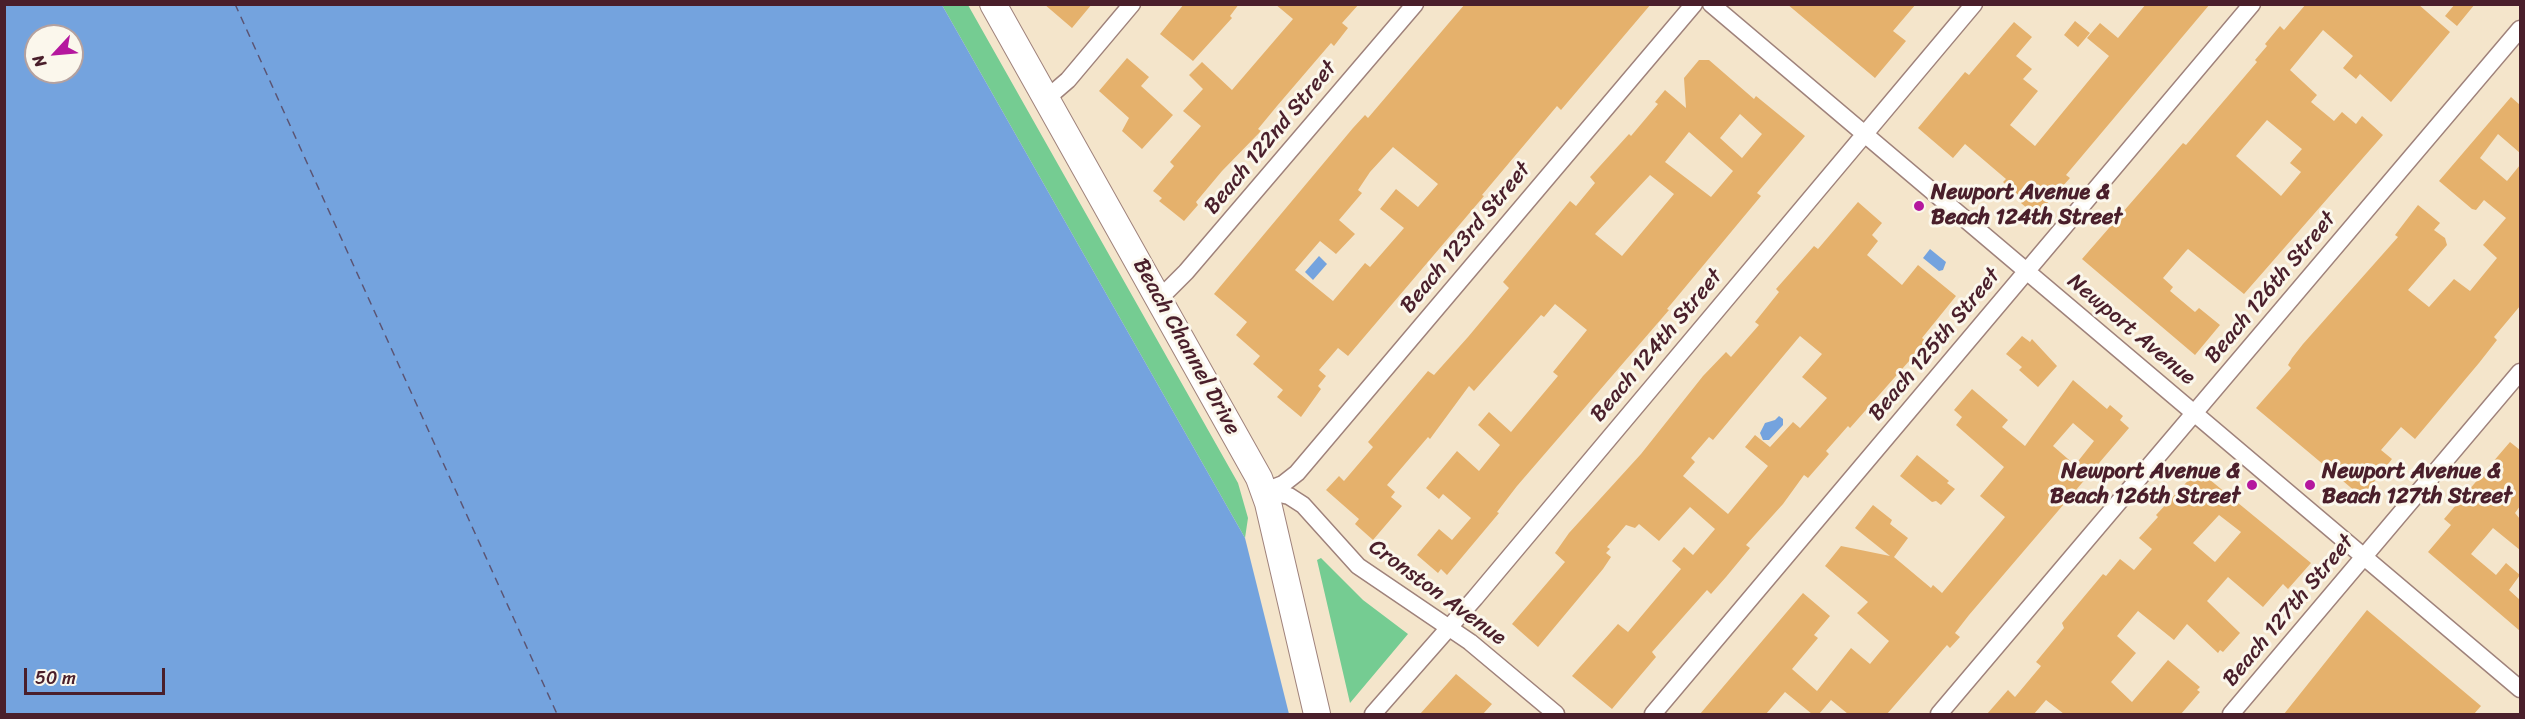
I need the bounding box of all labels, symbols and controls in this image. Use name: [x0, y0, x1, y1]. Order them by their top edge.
north arrow: [24, 24, 84, 84]
text: N: [24, 50, 55, 73]
street label: Beach 122nd Street: [1199, 56, 1343, 220]
street label: Beach 123rd Street: [1395, 157, 1537, 319]
place label: Newport Avenue & Beach 124th Street: [1931, 180, 2122, 231]
marker: Newport Avenue & Beach 124th Street: [1912, 199, 1926, 213]
street label: Beach 126th Street: [2200, 207, 2342, 369]
street label: Beach Channel Drive: [1127, 254, 1245, 440]
street label: Beach 125th Street: [1864, 263, 2006, 427]
street label: Beach 124th Street: [1585, 264, 1729, 428]
street label: Newport Avenue: [2062, 269, 2200, 391]
place label: Newport Avenue & Beach 126th Street: [2050, 459, 2240, 511]
place label: Newport Avenue & Beach 127th Street: [2322, 459, 2512, 511]
marker: Newport Avenue & Beach 126th Street: [2245, 478, 2259, 492]
marker: Newport Avenue & Beach 127th Street: [2303, 478, 2317, 492]
street label: Beach 127th Street: [2218, 530, 2360, 692]
street label: Cronston Avenue: [1363, 534, 1511, 652]
scale bar: [27, 656, 168, 694]
text: 50 m: [35, 662, 76, 694]

